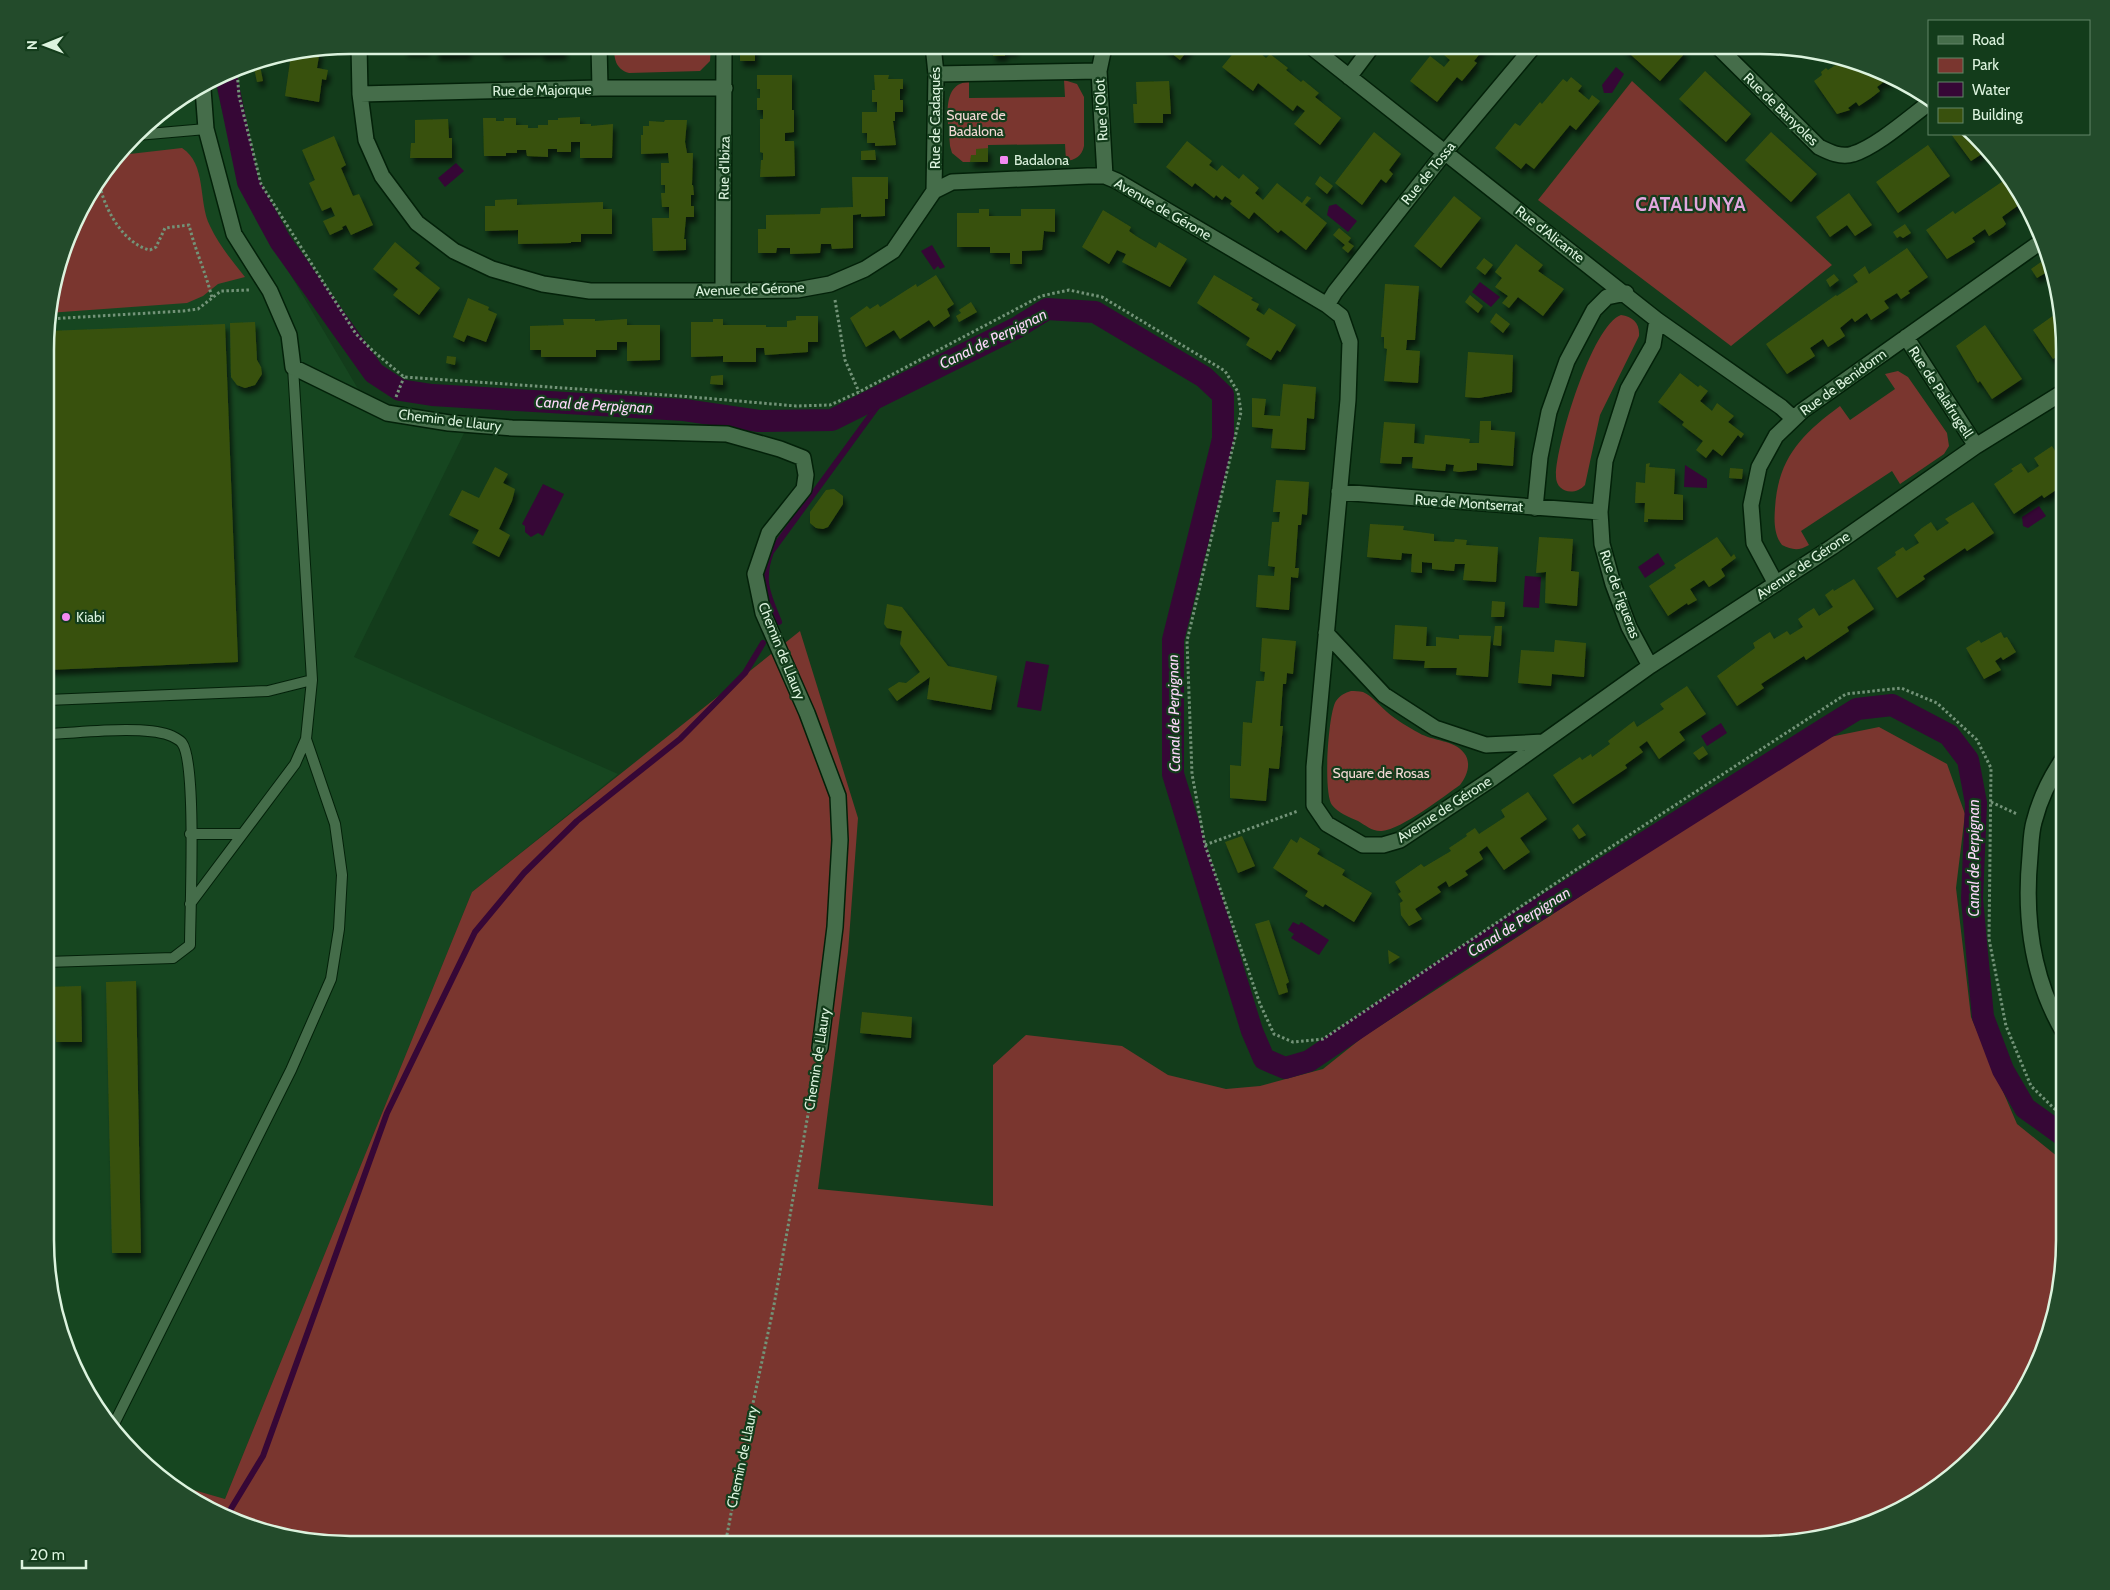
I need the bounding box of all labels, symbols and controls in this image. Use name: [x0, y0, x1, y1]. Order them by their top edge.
north arrow: [20, 20, 70, 70]
legend: [1928, 20, 2090, 135]
text: Road: [1972, 31, 2005, 49]
text: N: [23, 40, 41, 50]
text: Park: [1972, 56, 1999, 74]
street label: Rue de Cadaqués: [926, 67, 944, 169]
street label: Rue de Banyoles: [1740, 69, 1822, 149]
street label: Rue d'Olot: [1090, 78, 1112, 142]
street label: Rue de Majorque: [492, 80, 592, 100]
text: Water: [1972, 81, 2010, 99]
park label: Square de Badalona: [946, 106, 1006, 140]
text: Building: [1972, 106, 2023, 124]
street label: Rue d'Ibiza: [714, 136, 734, 200]
street label: Rue de Tossa: [1397, 137, 1459, 208]
place label: Badalona: [1014, 151, 1069, 169]
marker: Badalona: [998, 154, 1010, 166]
street label: Avenue de Gérone: [1111, 174, 1215, 244]
district label: CATALUNYA: [1635, 193, 1747, 216]
street label: Rue d'Alicante: [1512, 201, 1588, 267]
street label: Avenue de Gérone: [695, 278, 805, 300]
water label: Canal de Perpignan: [936, 305, 1050, 373]
street label: Rue de Palafrugell: [1905, 343, 1978, 442]
street label: Rue de Benidorm: [1796, 345, 1890, 419]
water label: Canal de Perpignan: [535, 393, 653, 417]
street label: Chemin de Llaury: [398, 405, 502, 435]
street label: Rue de Montserrat: [1414, 490, 1524, 516]
street label: Avenue de Gérone: [1753, 527, 1853, 603]
street label: Rue de Figueras: [1596, 547, 1644, 641]
street label: Chemin de Llaury: [754, 600, 810, 702]
place label: Kiabi: [76, 608, 105, 626]
marker: Kiabi: [60, 611, 72, 623]
water label: Canal de Perpignan: [1164, 654, 1184, 772]
park label: Square de Rosas: [1333, 764, 1430, 782]
street label: Avenue de Gérone: [1393, 772, 1495, 846]
water label: Canal de Perpignan: [1965, 799, 1983, 917]
water label: Canal de Perpignan: [1464, 883, 1574, 961]
street label: Chemin de Llaury: [800, 1006, 834, 1112]
street label: Chemin de Llaury: [722, 1404, 762, 1510]
scale bar: [22, 1538, 86, 1570]
text: 20 m: [30, 1546, 65, 1564]

